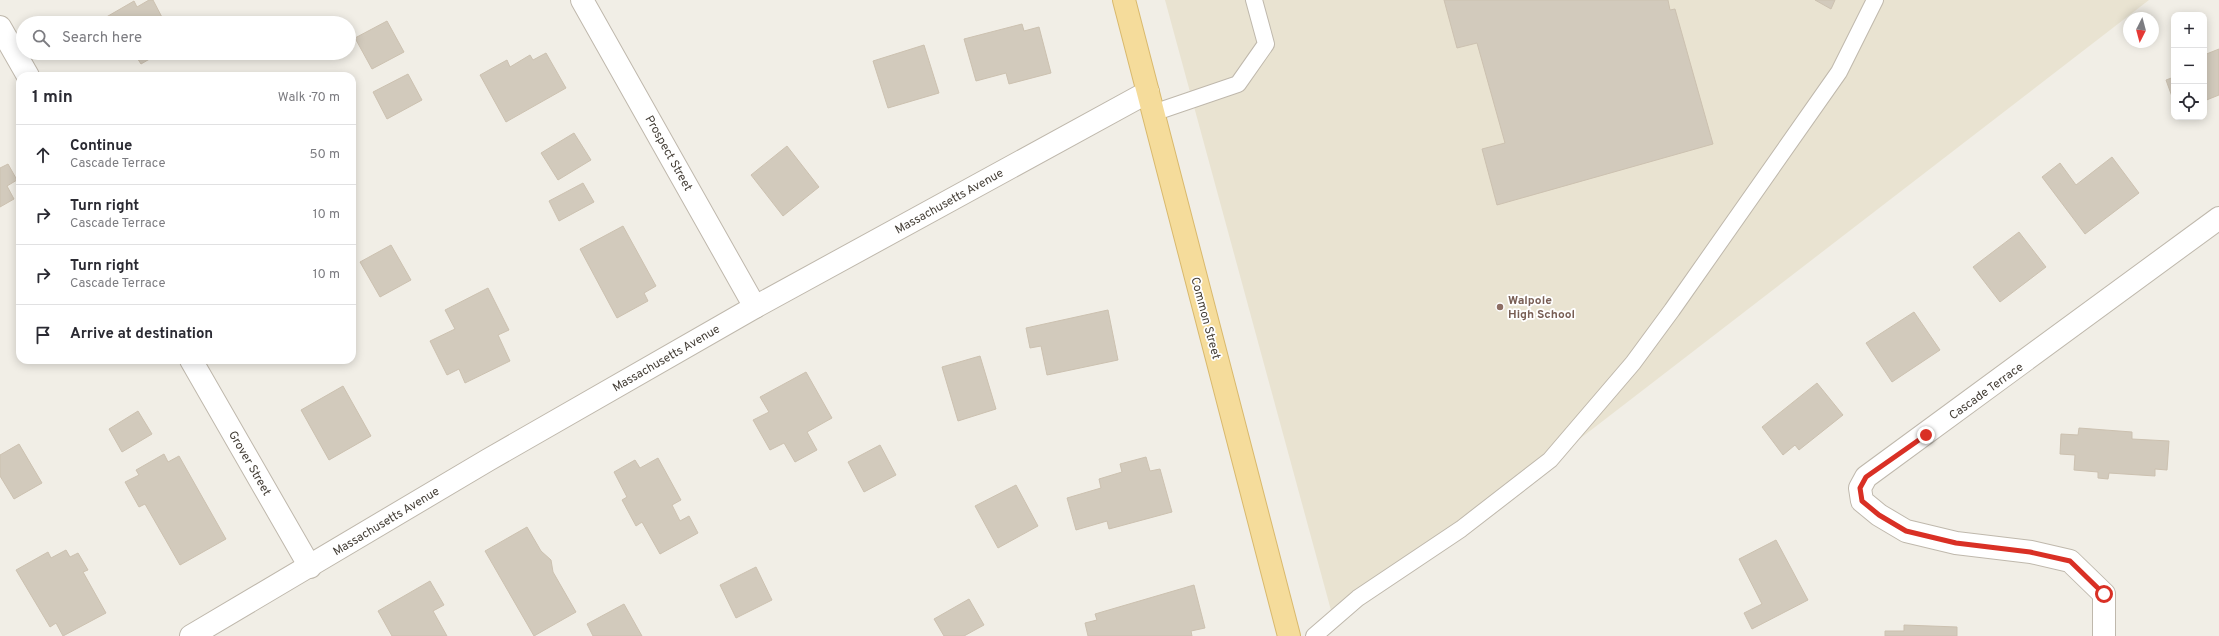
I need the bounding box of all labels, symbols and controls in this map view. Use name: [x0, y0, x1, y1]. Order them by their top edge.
north arrow: [2123, 12, 2159, 48]
map controls: [2171, 12, 2207, 120]
button: +: [2171, 12, 2207, 48]
search box: [16, 16, 356, 60]
icon: search: [30, 27, 52, 49]
text: Search here: [62, 29, 142, 48]
button: −: [2171, 48, 2207, 84]
button: locate: [2171, 84, 2207, 120]
text: 1 min: [32, 87, 73, 109]
text: Walk · 70 m: [278, 90, 340, 106]
street label: Prospect Street: [641, 113, 695, 194]
text: Continue: [70, 137, 132, 156]
icon: ahead: [32, 144, 54, 166]
text: 50 m: [310, 147, 340, 163]
text: Cascade Terrace: [70, 156, 165, 172]
street label: Massachusetts Avenue: [892, 165, 1006, 238]
text: Turn right: [70, 197, 139, 216]
icon: right: [32, 204, 54, 226]
text: 10 m: [313, 207, 340, 223]
text: Cascade Terrace: [70, 216, 165, 232]
text: Turn right: [70, 257, 139, 276]
icon: right: [32, 264, 54, 286]
text: 10 m: [313, 267, 340, 283]
street label: Common Street: [1186, 275, 1224, 361]
text: Cascade Terrace: [70, 276, 165, 292]
place label: Walpole High School: [1508, 293, 1575, 323]
marker: Walpole High School: [1495, 302, 1505, 312]
street label: Massachusetts Avenue: [610, 322, 723, 396]
icon: arrive: [32, 324, 54, 346]
text: Arrive at destination: [70, 325, 213, 344]
street label: Cascade Terrace: [1946, 359, 2027, 424]
route end: [1917, 426, 1935, 444]
street label: Grover Street: [224, 428, 274, 499]
street label: Massachusetts Avenue: [330, 484, 443, 560]
route start: [2095, 585, 2113, 603]

